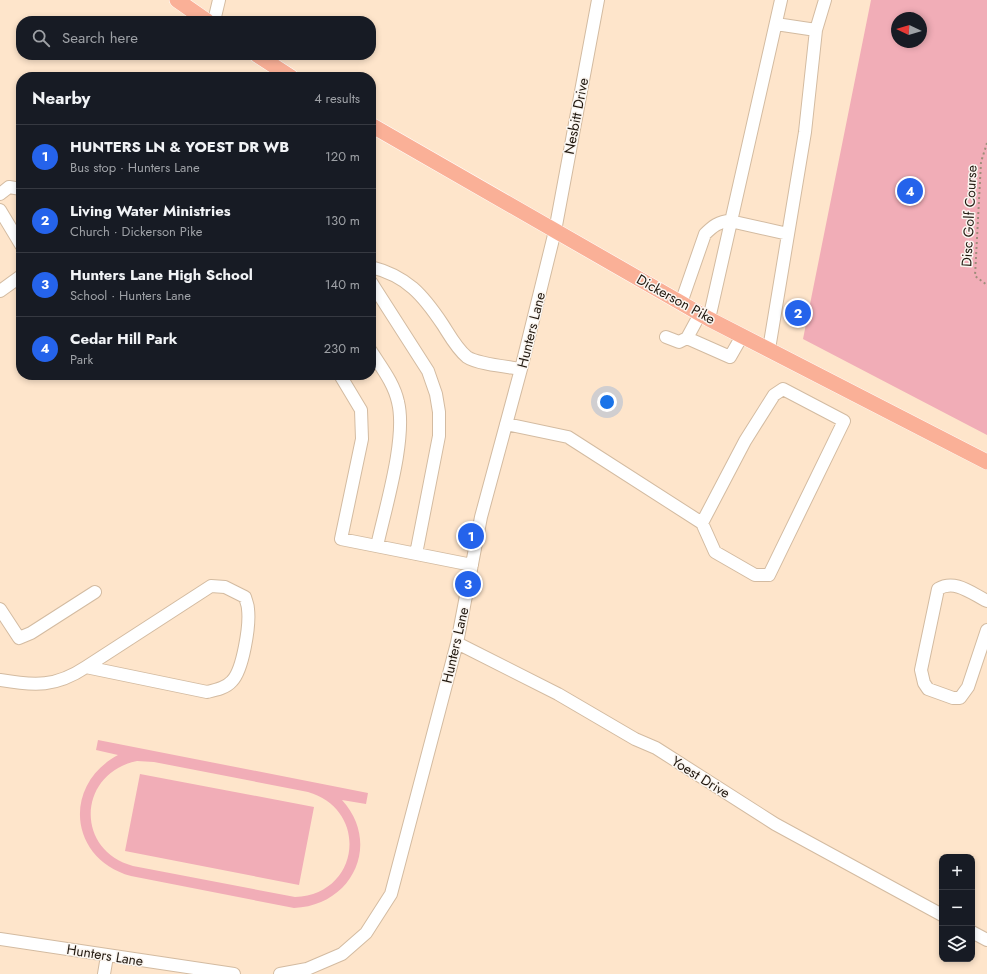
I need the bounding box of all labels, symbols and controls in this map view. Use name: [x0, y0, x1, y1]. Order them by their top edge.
north arrow: [891, 12, 927, 48]
search box: [16, 16, 376, 60]
icon: search: [30, 27, 52, 49]
text: Search here: [62, 27, 138, 49]
street label: Nesbitt Drive: [559, 76, 593, 156]
text: Nearby: [32, 86, 90, 110]
text: 4 results: [314, 89, 360, 108]
text: HUNTERS LN & YOEST DR WB: [70, 136, 289, 158]
text: 1: [42, 147, 48, 166]
text: 120 m: [325, 147, 360, 166]
text: Bus stop · Hunters Lane: [70, 158, 200, 177]
street label: Disc Golf Course: [956, 165, 982, 267]
pin: 4: [897, 176, 923, 206]
text: Living Water Ministries: [70, 200, 231, 222]
text: 2: [41, 211, 49, 230]
text: 130 m: [325, 211, 360, 230]
text: Church · Dickerson Pike: [70, 222, 202, 241]
text: Hunters Lane High School: [70, 264, 253, 286]
street label: Dickerson Pike: [633, 269, 719, 329]
text: 3: [41, 275, 49, 294]
text: 140 m: [325, 275, 360, 294]
text: School · Hunters Lane: [70, 286, 191, 305]
street label: Hunters Lane: [512, 290, 550, 370]
pin: 2: [785, 298, 811, 328]
text: Cedar Hill Park: [70, 328, 177, 350]
text: 4: [40, 339, 50, 358]
text: 230 m: [324, 339, 360, 358]
text: Park: [70, 350, 93, 369]
your location: [597, 392, 617, 412]
pin: 1: [458, 521, 484, 551]
pin: 3: [455, 569, 481, 599]
street label: Hunters Lane: [437, 605, 473, 685]
street label: Yoest Drive: [668, 751, 734, 803]
map controls: [939, 854, 975, 962]
button: +: [939, 854, 975, 890]
button: −: [939, 890, 975, 926]
button: layers: [939, 926, 975, 962]
street label: Hunters Lane: [65, 939, 145, 971]

